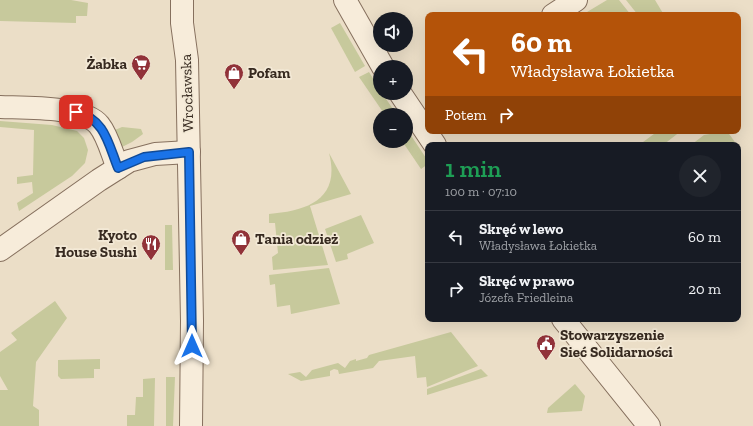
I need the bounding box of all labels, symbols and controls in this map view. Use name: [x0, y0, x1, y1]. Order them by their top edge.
map controls: [373, 12, 413, 148]
button: sound: [373, 12, 413, 52]
text: 60 m: [511, 26, 572, 59]
icon: left: [445, 28, 497, 80]
supermarket icon: Żabka: [130, 53, 152, 81]
street label: Wrocławska: [177, 54, 197, 132]
place label: Żabka: [86, 55, 127, 73]
button: +: [373, 60, 413, 100]
text: Władysława Łokietka: [511, 60, 674, 82]
shop icon: Pofam: [223, 62, 245, 90]
place label: Pofam: [248, 64, 290, 82]
pin: [59, 95, 93, 129]
icon: arrive: [65, 101, 87, 123]
icon: right: [495, 104, 517, 126]
text: Potem: [445, 106, 487, 124]
button: −: [373, 108, 413, 148]
text: 1 min: [445, 154, 501, 183]
button: close: [679, 155, 721, 197]
text: 100 m · 07:10: [445, 184, 517, 199]
text: Skręć w lewo: [479, 220, 563, 238]
place label: Kyoto House Sushi: [55, 226, 138, 261]
icon: left: [445, 226, 467, 248]
shop icon: Tania odzież: [230, 228, 252, 256]
text: 60 m: [688, 228, 721, 246]
place label: Tania odzież: [255, 230, 338, 248]
restaurant icon: Kyoto House Sushi: [140, 233, 162, 261]
text: Władysława Łokietka: [479, 238, 597, 253]
text: Skręć w prawo: [479, 272, 574, 290]
icon: right: [445, 278, 467, 300]
text: 20 m: [688, 280, 721, 298]
text: Józefa Friedleina: [479, 290, 573, 305]
position arrow: [171, 325, 213, 367]
place label: Stowarzyszenie Sieć Solidarności: [560, 326, 673, 361]
public building icon: Stowarzyszenie Sieć Solidarności: [535, 333, 557, 361]

